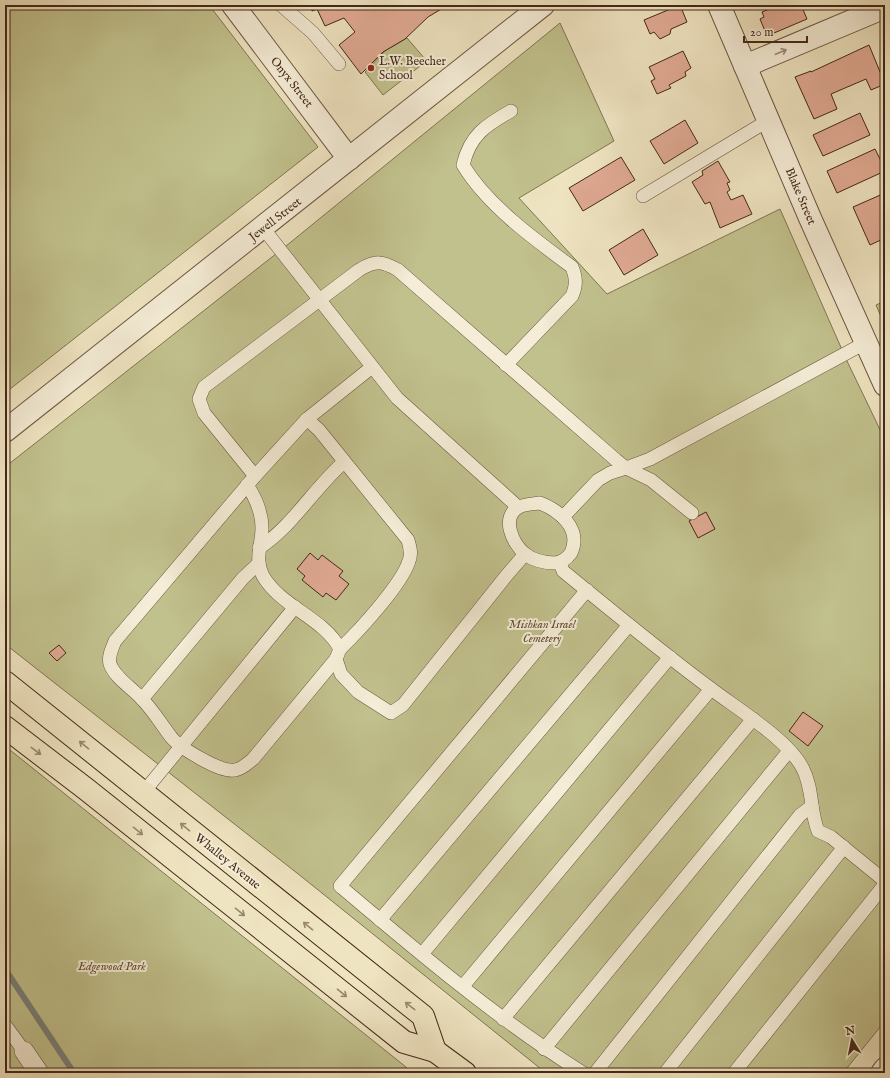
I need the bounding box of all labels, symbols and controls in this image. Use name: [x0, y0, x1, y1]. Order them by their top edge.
scale bar: [744, 18, 807, 44]
text: 20 m: [750, 25, 773, 40]
one-way arrow: [775, 47, 787, 55]
street label: Onyx Street: [267, 54, 316, 111]
place label: L.W. Beecher School: [379, 54, 446, 83]
marker: L.W. Beecher School: [366, 63, 376, 73]
street label: Blake Street: [782, 165, 819, 227]
street label: Jewell Street: [245, 194, 305, 247]
park label: Mishkan Israel Cemetery: [509, 617, 576, 646]
one-way arrow: [78, 741, 89, 750]
one-way arrow: [30, 746, 41, 755]
one-way arrow: [180, 822, 191, 831]
one-way arrow: [133, 826, 144, 835]
street label: Whalley Avenue: [192, 830, 264, 893]
one-way arrow: [235, 907, 246, 916]
one-way arrow: [303, 921, 314, 930]
park label: Edgewood Park: [77, 959, 146, 975]
one-way arrow: [336, 988, 347, 997]
one-way arrow: [405, 1002, 416, 1011]
north arrow: [832, 1020, 872, 1060]
text: N: [844, 1023, 857, 1039]

